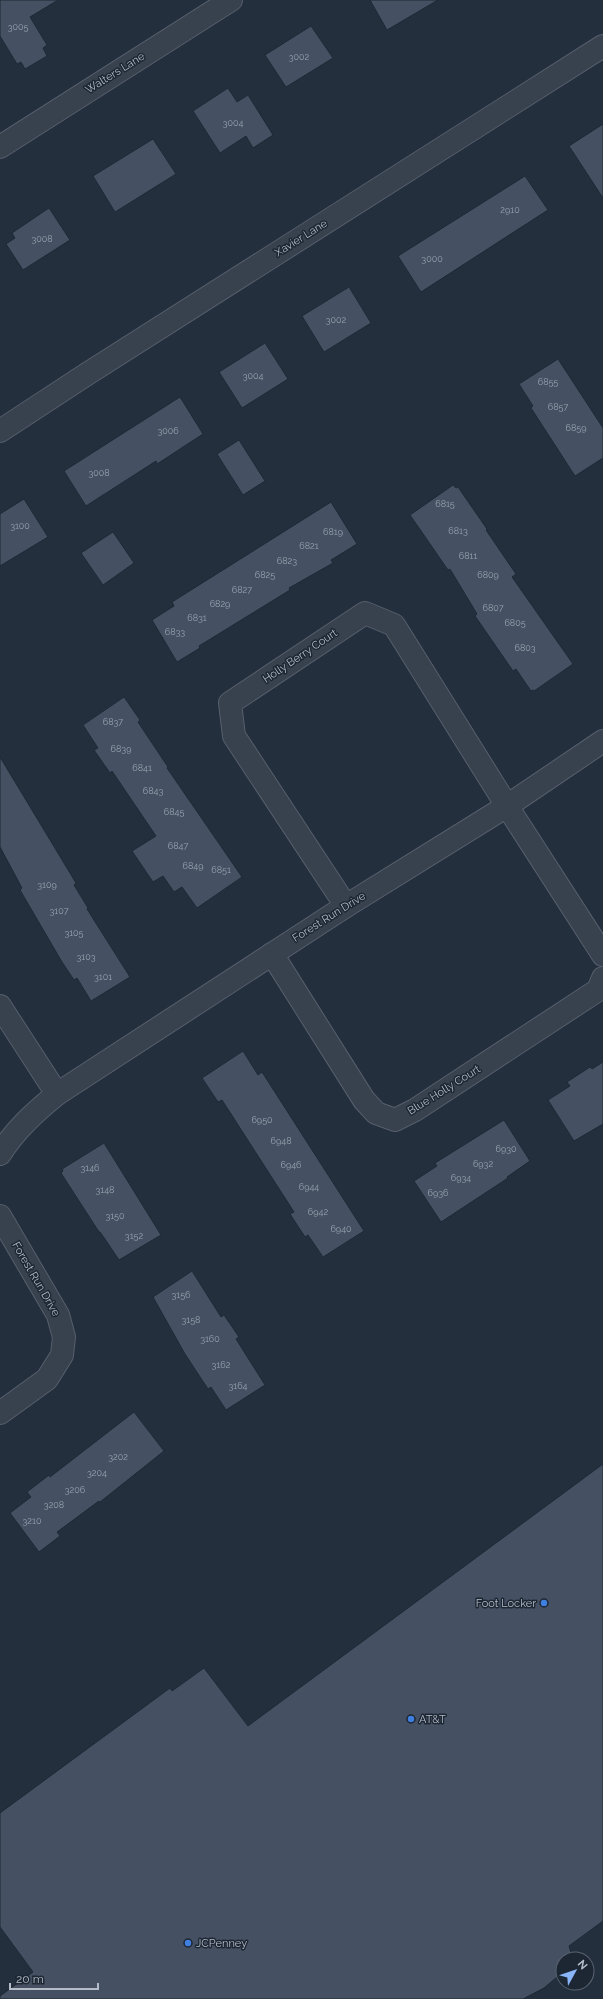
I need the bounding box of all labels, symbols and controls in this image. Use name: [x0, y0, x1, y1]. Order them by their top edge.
house number: 3005: [8, 22, 28, 32]
street label: Walters Lane: [83, 49, 147, 96]
house number: 3002: [289, 52, 310, 62]
house number: 3004: [223, 118, 243, 128]
house number: 2910: [500, 205, 520, 215]
street label: Xavier Lane: [272, 217, 330, 259]
house number: 3008: [31, 234, 53, 244]
house number: 3000: [421, 254, 443, 264]
house number: 3002: [326, 315, 347, 325]
house number: 3004: [243, 371, 263, 381]
house number: 6855: [538, 377, 558, 387]
house number: 6857: [548, 402, 568, 412]
house number: 6859: [566, 423, 586, 433]
house number: 3006: [157, 426, 179, 436]
house number: 3008: [88, 468, 110, 478]
house number: 6815: [435, 499, 455, 509]
house number: 3100: [10, 521, 30, 531]
house number: 6813: [448, 526, 468, 536]
house number: 6819: [323, 527, 343, 537]
house number: 6821: [299, 541, 319, 551]
house number: 6811: [459, 551, 477, 561]
house number: 6823: [277, 556, 297, 566]
house number: 6825: [255, 570, 275, 580]
house number: 6809: [477, 570, 499, 580]
house number: 6827: [232, 585, 252, 595]
house number: 6829: [210, 599, 230, 609]
house number: 6807: [482, 603, 504, 613]
house number: 6831: [187, 613, 207, 623]
house number: 6805: [504, 618, 526, 628]
street label: Holly Berry Court: [260, 626, 340, 686]
house number: 6833: [165, 627, 185, 637]
house number: 6803: [514, 643, 536, 653]
house number: 6837: [103, 717, 123, 727]
house number: 6839: [111, 744, 131, 754]
house number: 6841: [132, 763, 152, 773]
house number: 6843: [143, 786, 163, 796]
house number: 6845: [164, 807, 184, 817]
house number: 6847: [168, 841, 188, 851]
house number: 6849: [183, 861, 203, 871]
house number: 6851: [211, 865, 231, 875]
house number: 3109: [37, 880, 57, 890]
street label: Forest Run Drive: [290, 889, 368, 945]
house number: 3107: [50, 906, 69, 916]
house number: 3105: [64, 928, 84, 938]
house number: 3103: [77, 952, 96, 962]
house number: 3101: [94, 972, 112, 982]
street label: Blue Holly Court: [405, 1062, 483, 1118]
house number: 6950: [251, 1115, 273, 1125]
house number: 6948: [271, 1136, 291, 1146]
house number: 6930: [495, 1144, 517, 1154]
house number: 6932: [473, 1159, 493, 1169]
house number: 6946: [280, 1160, 302, 1170]
house number: 3146: [81, 1163, 100, 1173]
house number: 6934: [451, 1173, 471, 1183]
house number: 6944: [299, 1182, 319, 1192]
house number: 3148: [96, 1185, 114, 1195]
house number: 6936: [428, 1188, 449, 1198]
house number: 6942: [308, 1207, 328, 1217]
house number: 3150: [105, 1211, 125, 1221]
house number: 6940: [330, 1224, 352, 1234]
house number: 3152: [125, 1231, 143, 1241]
street label: Forest Run Drive: [9, 1239, 63, 1319]
house number: 3156: [172, 1290, 191, 1300]
house number: 3158: [182, 1315, 200, 1325]
house number: 3160: [200, 1334, 220, 1344]
house number: 3162: [212, 1360, 231, 1370]
house number: 3164: [229, 1381, 248, 1391]
house number: 3202: [108, 1452, 128, 1462]
house number: 3204: [87, 1468, 107, 1478]
house number: 3206: [65, 1485, 86, 1495]
house number: 3208: [44, 1500, 64, 1510]
house number: 3210: [23, 1516, 42, 1526]
place label: Foot Locker: [476, 1597, 536, 1610]
marker: Foot Locker: [539, 1598, 549, 1608]
place label: AT&T: [419, 1713, 446, 1726]
marker: AT&T: [406, 1714, 416, 1724]
place label: JCPenney: [196, 1937, 247, 1950]
marker: JCPenney: [183, 1938, 193, 1948]
north arrow: [555, 1951, 595, 1991]
text: N: [575, 1957, 590, 1972]
scale bar: [10, 1965, 98, 1991]
text: 20 m: [16, 1972, 44, 1986]

